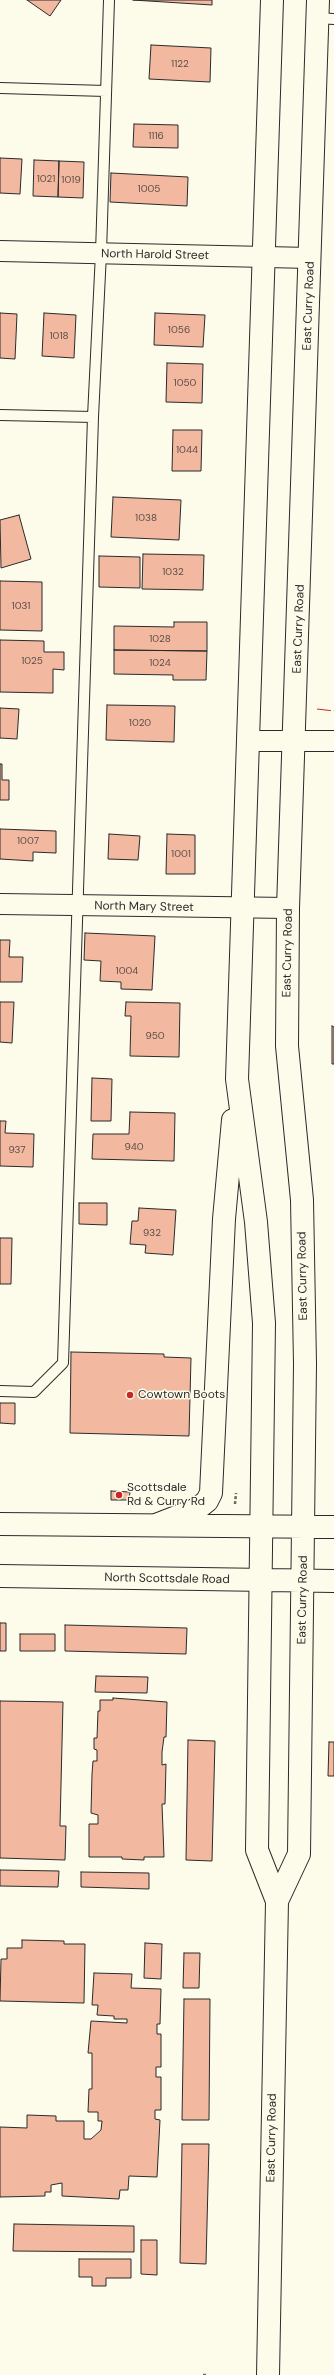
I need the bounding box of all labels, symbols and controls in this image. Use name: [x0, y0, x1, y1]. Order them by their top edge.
house number: 1122: [171, 58, 189, 70]
house number: 1116: [148, 130, 164, 142]
house number: 1021: [37, 173, 55, 185]
house number: 1019: [61, 174, 81, 186]
house number: 1005: [138, 183, 160, 195]
street label: North Harold Street: [101, 247, 209, 263]
street label: East Curry Road: [300, 261, 318, 351]
house number: 1056: [168, 324, 190, 336]
house number: 1018: [49, 330, 69, 342]
house number: 1050: [174, 377, 196, 389]
house number: 1044: [176, 444, 198, 456]
house number: 1038: [135, 512, 157, 524]
house number: 1032: [162, 566, 184, 578]
street label: East Curry Road: [290, 584, 308, 674]
house number: 1031: [12, 600, 30, 612]
house number: 1028: [149, 633, 171, 645]
house number: 1025: [21, 655, 43, 667]
house number: 1024: [149, 657, 171, 669]
house number: 1020: [129, 717, 151, 729]
house number: 1007: [17, 835, 39, 847]
house number: 1001: [171, 848, 191, 860]
street label: North Mary Street: [94, 899, 194, 915]
street label: East Curry Road: [280, 908, 296, 998]
house number: 1004: [116, 965, 138, 977]
house number: 950: [145, 1030, 165, 1042]
house number: 940: [124, 1141, 144, 1153]
house number: 937: [8, 1144, 26, 1156]
house number: 932: [143, 1227, 161, 1239]
street label: East Curry Road: [295, 1231, 311, 1321]
place label: Cowtown Boots: [138, 1388, 225, 1402]
marker: Cowtown Boots: [125, 1390, 135, 1400]
place label: Scottsdale Rd & Curry Rd: [127, 1481, 205, 1509]
marker: Scottsdale Rd & Curry Rd: [114, 1490, 124, 1500]
street label: East Curry Road: [295, 1555, 311, 1645]
street label: North Scottsdale Road: [104, 1571, 230, 1587]
street label: East Curry Road: [264, 2093, 280, 2183]

